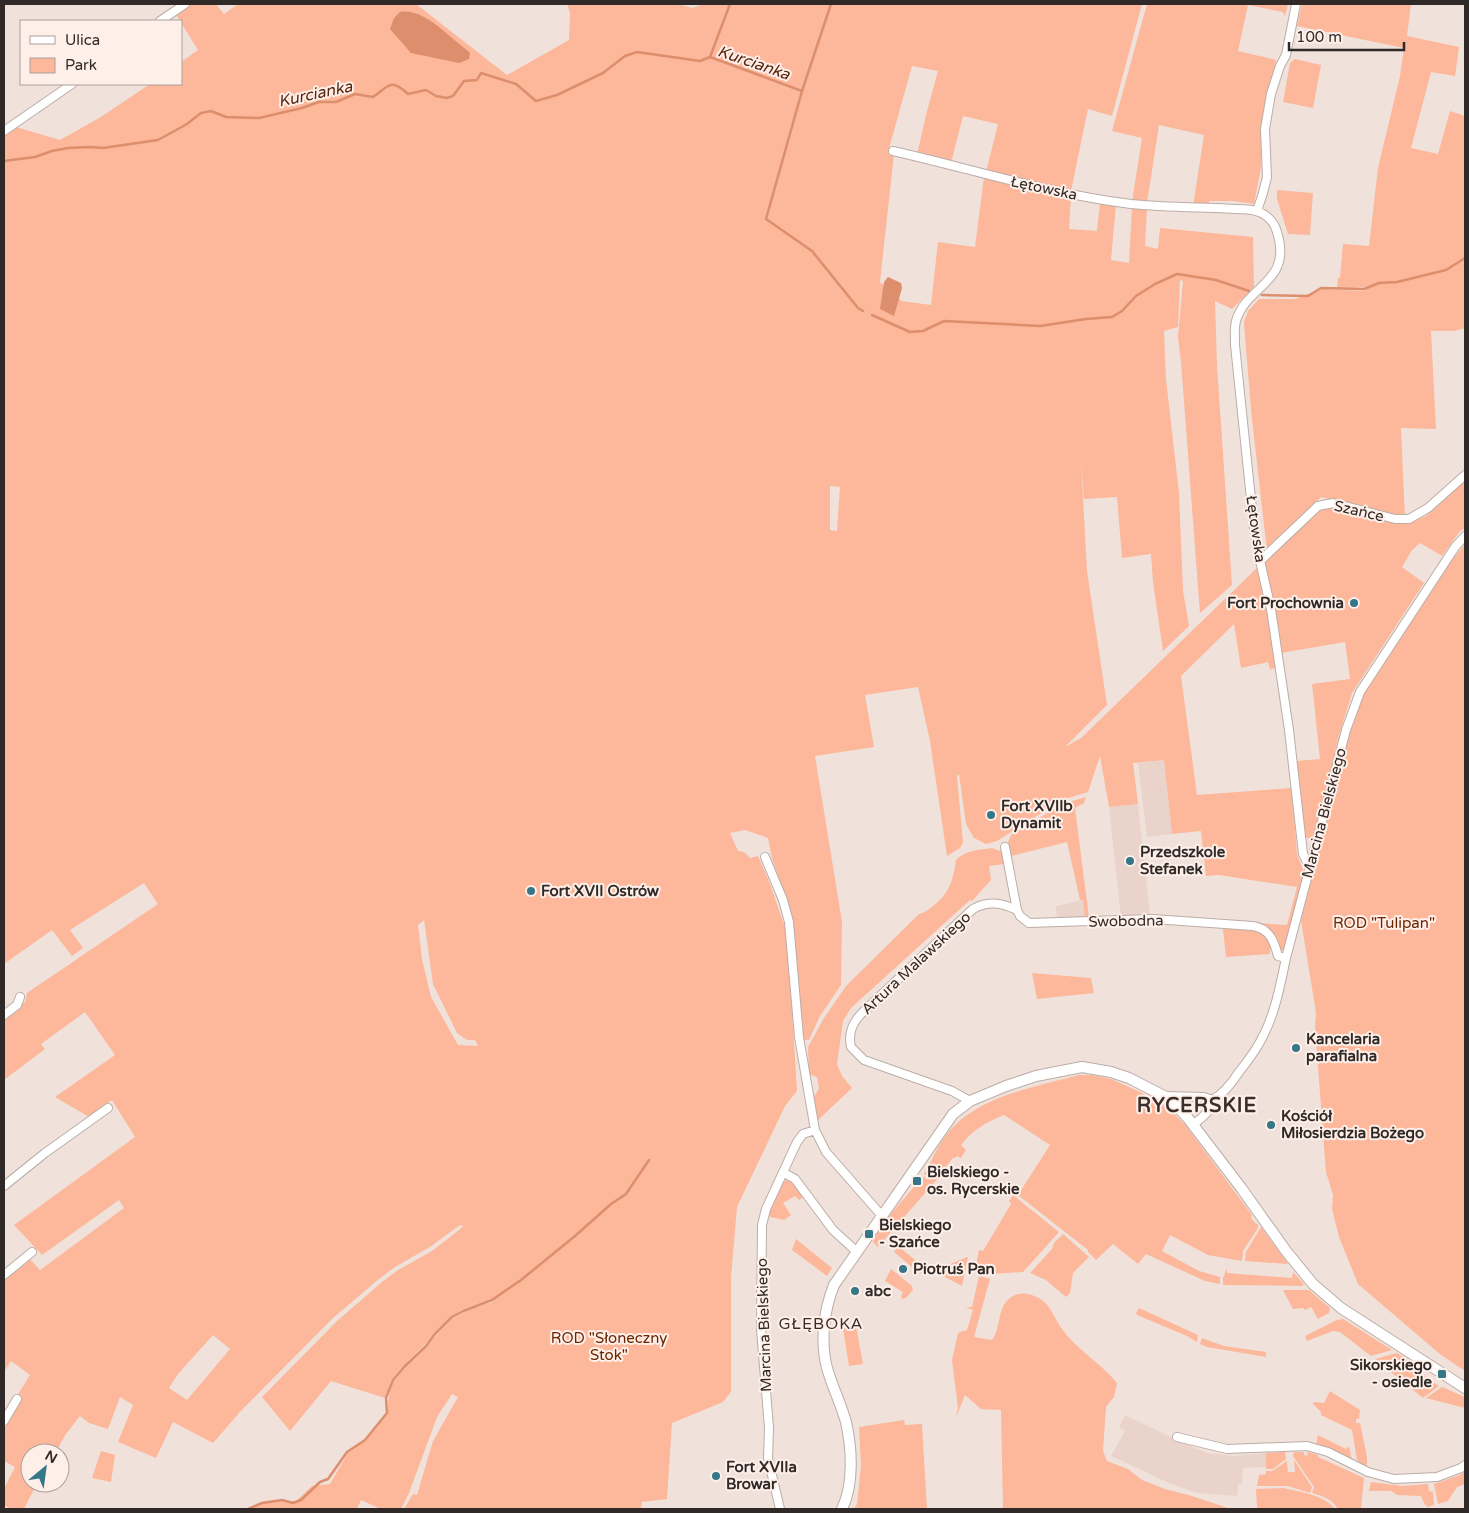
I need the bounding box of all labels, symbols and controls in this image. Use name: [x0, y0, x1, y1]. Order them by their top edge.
legend: [20, 20, 182, 85]
scale bar: [1289, 20, 1404, 52]
text: 100 m: [1296, 28, 1342, 46]
text: Ulica: [65, 31, 100, 49]
water label: Kurcianka: [715, 41, 793, 85]
text: Park: [65, 56, 97, 74]
water label: Kurcianka: [276, 76, 355, 112]
street label: Łętowska: [1009, 172, 1079, 204]
street label: Łętowska: [1242, 494, 1270, 564]
street label: Szańce: [1332, 497, 1386, 525]
place label: Fort Prochownia: [1227, 594, 1344, 612]
marker: Fort Prochownia: [1348, 597, 1360, 609]
street label: Marcina Bielskiego: [1298, 746, 1350, 880]
place label: Fort XVIIb Dynamit: [1001, 797, 1073, 833]
marker: Fort XVIIb Dynamit: [985, 809, 997, 821]
place label: Przedszkole Stefanek: [1140, 843, 1226, 878]
marker: Przedszkole Stefanek: [1124, 855, 1136, 867]
place label: Fort XVII Ostrów: [541, 882, 659, 900]
marker: Fort XVII Ostrów: [525, 885, 537, 897]
street label: Artura Malawskiego: [858, 908, 974, 1018]
street label: Swobodna: [1088, 911, 1164, 931]
park label: ROD "Tulipan": [1333, 914, 1435, 932]
place label: Kancelaria parafialna: [1306, 1030, 1380, 1066]
marker: Kancelaria parafialna: [1290, 1042, 1302, 1054]
district label: RYCERSKIE: [1137, 1094, 1257, 1118]
place label: Kościół Miłosierdzia Bożego: [1281, 1107, 1424, 1143]
marker: Kościół Miłosierdzia Bożego: [1265, 1119, 1277, 1131]
place label: Bielskiego - os. Rycerskie: [927, 1163, 1020, 1199]
marker: Bielskiego - os. Rycerskie: [911, 1175, 923, 1187]
place label: Bielskiego - Szańce: [879, 1216, 951, 1251]
marker: Bielskiego - Szańce: [863, 1228, 875, 1240]
street label: Marcina Bielskiego: [753, 1258, 775, 1392]
place label: Piotruś Pan: [913, 1260, 995, 1278]
marker: Piotruś Pan: [897, 1263, 909, 1275]
place label: abc: [865, 1282, 891, 1300]
marker: abc: [849, 1285, 861, 1297]
district label: GŁĘBOKA: [778, 1314, 864, 1334]
park label: ROD "Słoneczny Stok": [551, 1329, 667, 1364]
place label: Sikorskiego - osiedle: [1350, 1356, 1432, 1391]
marker: Sikorskiego - osiedle: [1436, 1368, 1448, 1380]
north arrow: [20, 1443, 70, 1493]
text: N: [42, 1447, 60, 1467]
place label: Fort XVIIa Browar: [726, 1458, 797, 1493]
marker: Fort XVIIa Browar: [710, 1470, 722, 1482]

